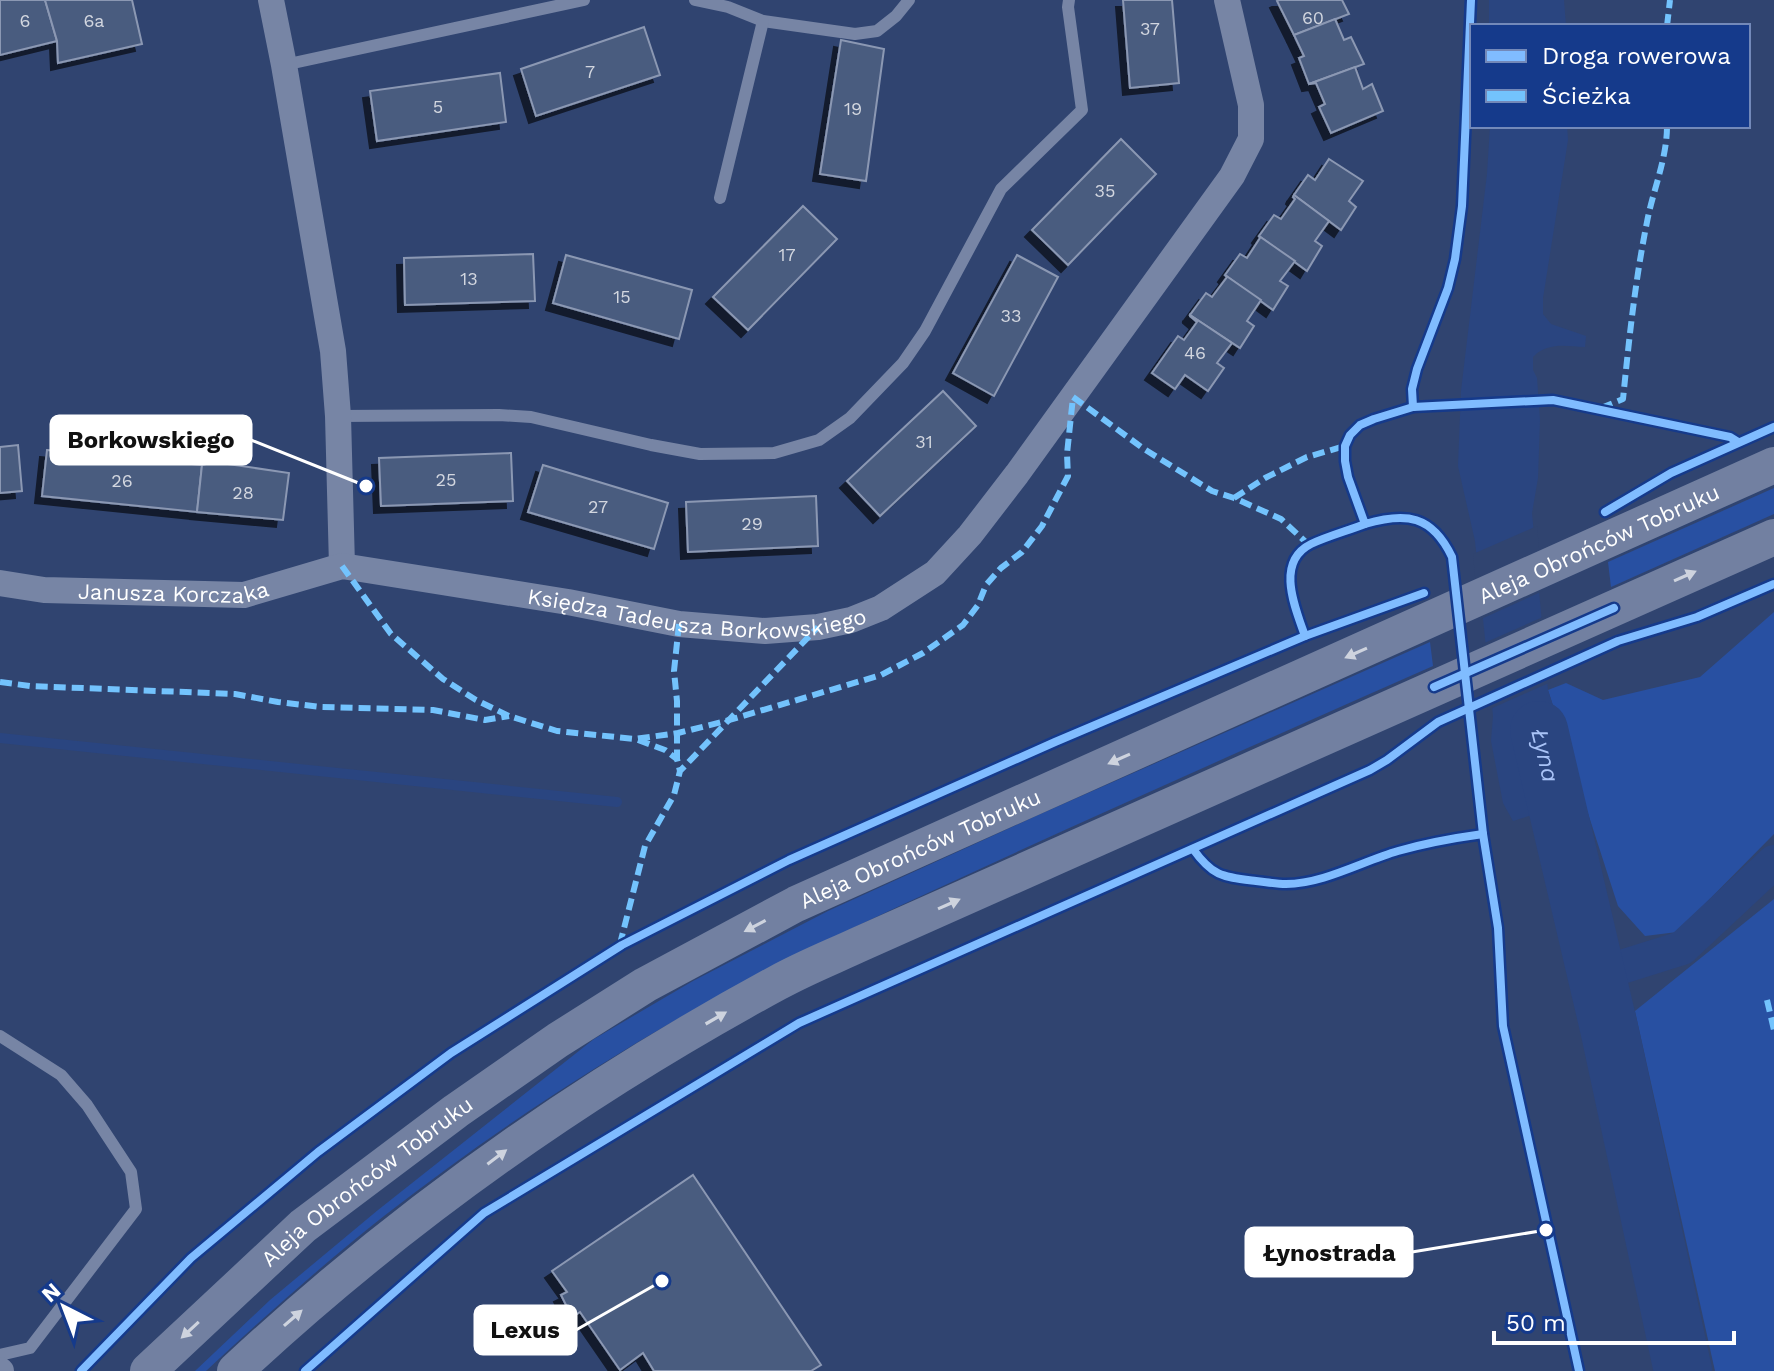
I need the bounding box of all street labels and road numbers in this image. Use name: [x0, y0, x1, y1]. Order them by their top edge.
street label: Aleja Obrońców Tobruku: [1474, 479, 1723, 609]
street label: Janusza Korczaka: [78, 576, 272, 608]
street label: Księdza Tadeusza Borkowskiego: [526, 584, 870, 644]
street label: Aleja Obrońców Tobruku: [796, 784, 1044, 914]
street label: Aleja Obrońców Tobruku: [256, 1091, 477, 1272]

